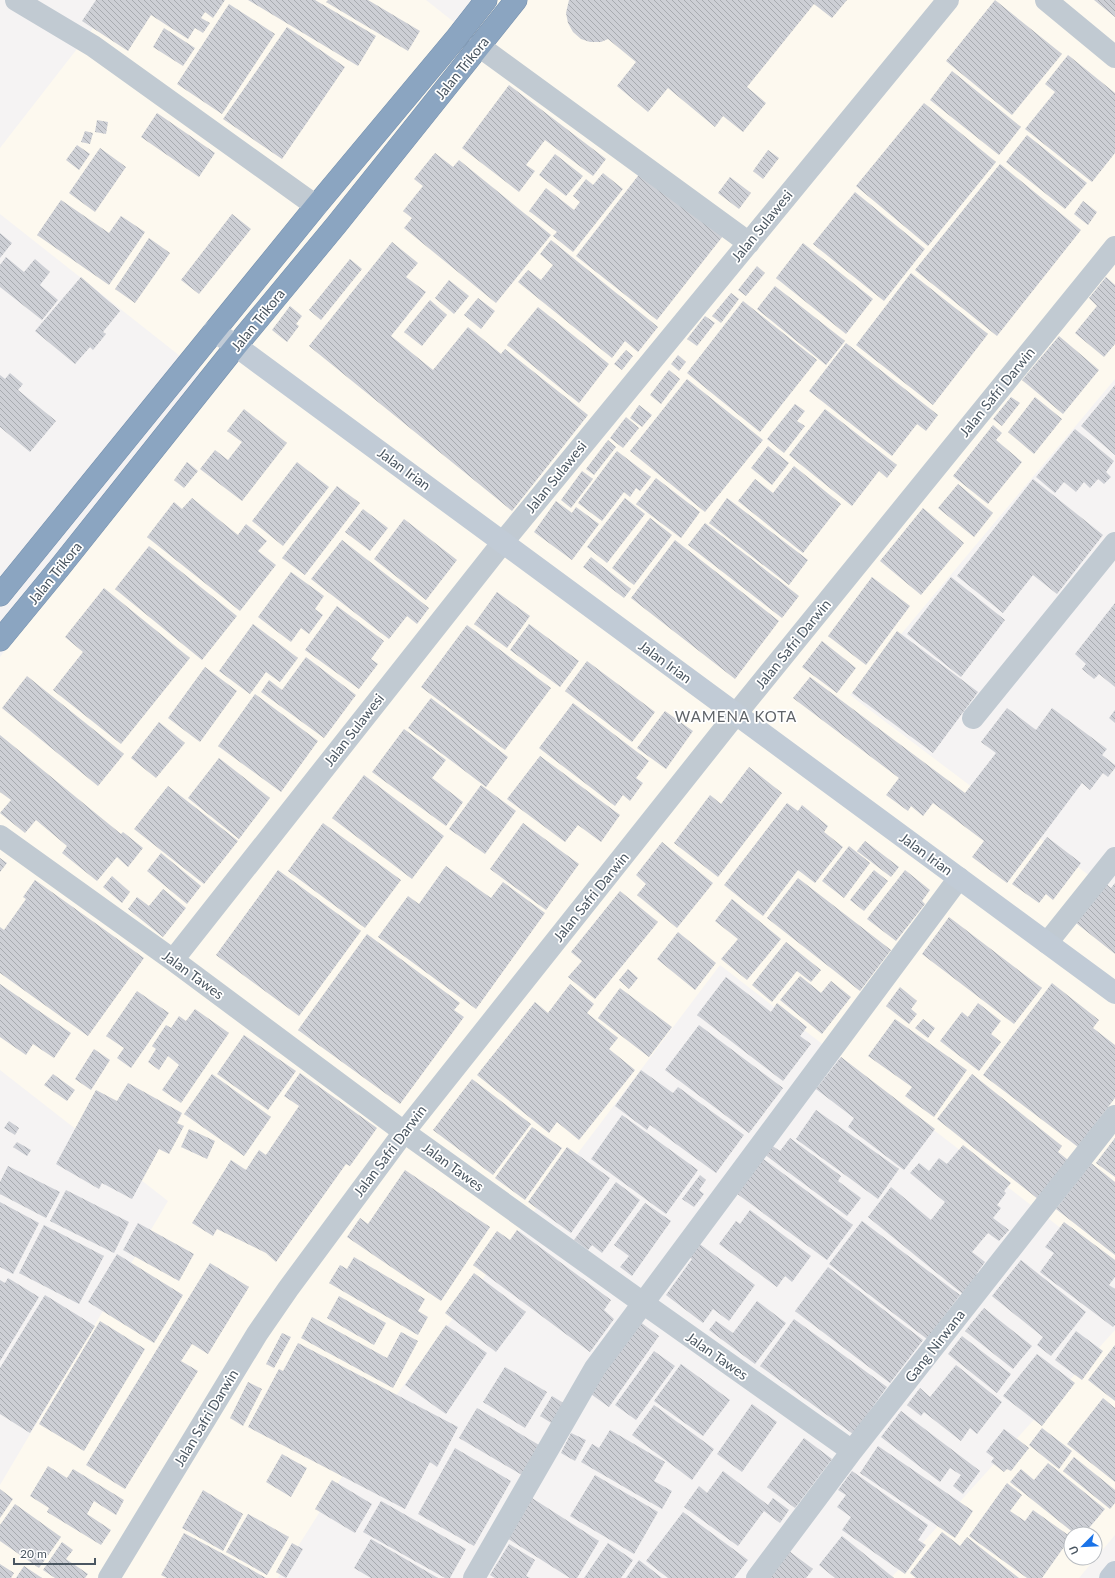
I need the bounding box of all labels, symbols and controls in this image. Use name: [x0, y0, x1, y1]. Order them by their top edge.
street label: Jalan Trikora: [431, 33, 492, 102]
street label: Jalan Sulawesi: [727, 186, 796, 265]
street label: Jalan Trikora: [227, 285, 288, 354]
street label: Jalan Safri Darwin: [955, 343, 1038, 440]
street label: Jalan Sulawesi: [521, 437, 590, 516]
street label: Jalan Irian: [375, 444, 434, 493]
street label: Jalan Trikora: [24, 538, 85, 607]
street label: Jalan Safri Darwin: [751, 595, 834, 692]
street label: Jalan Irian: [636, 637, 695, 686]
street label: Jalan Sulawesi: [320, 690, 387, 769]
district label: WAMENA KOTA: [675, 707, 797, 725]
street label: Jalan Irian: [897, 829, 956, 878]
street label: Jalan Safri Darwin: [549, 848, 632, 945]
street label: Jalan Tawes: [159, 947, 227, 1003]
street label: Jalan Safri Darwin: [350, 1102, 430, 1200]
street label: Jalan Tawes: [419, 1139, 487, 1195]
street label: Gang Nirwana: [901, 1306, 968, 1385]
street label: Jalan Tawes: [683, 1328, 752, 1383]
street label: Jalan Safri Darwin: [170, 1366, 241, 1469]
north arrow: [1063, 1526, 1103, 1566]
scale bar: [14, 1540, 95, 1566]
text: U: [1066, 1544, 1081, 1557]
text: 20 m: [20, 1546, 47, 1561]

